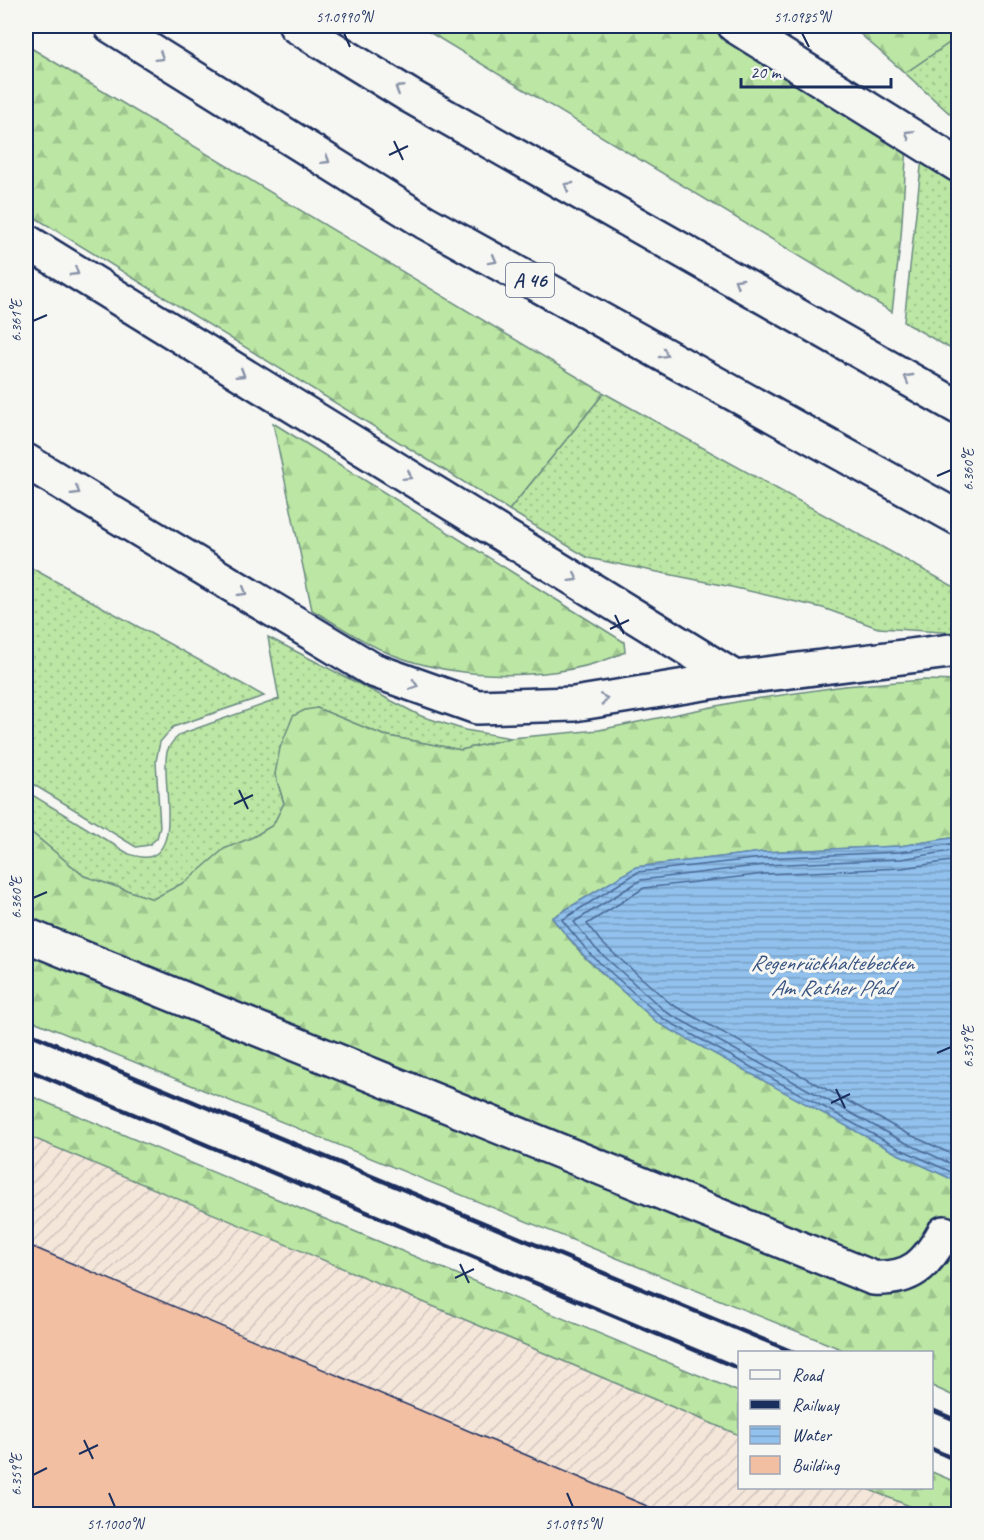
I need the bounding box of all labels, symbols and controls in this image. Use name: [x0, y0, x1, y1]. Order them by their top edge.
text: 51.0990°N: [316, 8, 375, 27]
text: 51.0985°N: [774, 8, 833, 27]
one-way arrow: [154, 49, 164, 61]
scale bar: [741, 51, 891, 89]
text: 20 m: [750, 61, 783, 83]
one-way arrow: [395, 85, 405, 97]
one-way arrow: [905, 130, 915, 142]
one-way arrow: [319, 153, 330, 164]
one-way arrow: [564, 182, 575, 193]
one-way arrow: [487, 253, 497, 264]
road number: A 46: [506, 263, 554, 297]
one-way arrow: [69, 264, 79, 276]
one-way arrow: [734, 278, 744, 289]
text: 6.361°E: [7, 298, 26, 342]
one-way arrow: [657, 347, 668, 359]
one-way arrow: [235, 367, 246, 378]
one-way arrow: [903, 374, 914, 386]
text: 6.360°E: [959, 447, 978, 491]
one-way arrow: [402, 469, 412, 481]
one-way arrow: [70, 484, 80, 496]
one-way arrow: [568, 571, 578, 583]
one-way arrow: [237, 584, 247, 596]
one-way arrow: [408, 677, 418, 690]
one-way arrow: [599, 693, 609, 706]
text: 6.360°E: [7, 875, 26, 919]
water label: Regenrückhaltebecken Am Rather Pfad: [751, 949, 916, 1002]
text: 6.359°E: [959, 1024, 978, 1068]
legend: [738, 1351, 933, 1489]
text: Road: [792, 1364, 825, 1386]
text: Railway: [792, 1394, 840, 1416]
text: Water: [792, 1424, 833, 1446]
text: 6.359°E: [7, 1452, 26, 1496]
text: Building: [792, 1454, 841, 1476]
text: 51.1000°N: [87, 1515, 146, 1534]
text: 51.0995°N: [545, 1515, 604, 1534]

